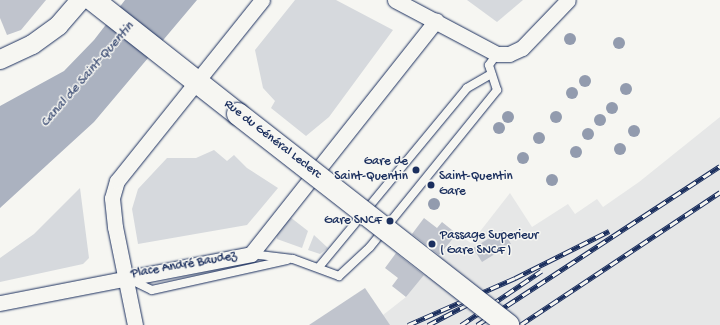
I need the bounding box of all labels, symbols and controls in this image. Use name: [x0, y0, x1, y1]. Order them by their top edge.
water label: Canal de Saint-Quentin: [38, 19, 138, 131]
street label: Rue du Général Leclerc: [220, 97, 324, 183]
place label: Gare de Saint-Quentin: [334, 155, 408, 186]
marker: Gare de Saint-Quentin: [411, 165, 421, 175]
place label: Saint-Quentin Gare: [439, 170, 513, 201]
marker: Saint-Quentin Gare: [426, 180, 436, 190]
place label: Gare SNCF: [324, 213, 382, 229]
marker: Gare SNCF: [385, 216, 395, 226]
place label: Passage Superieur ( Gare SNCF ): [440, 229, 538, 260]
marker: Passage Superieur ( Gare SNCF ): [427, 239, 437, 249]
street label: Place André Baudez: [130, 249, 238, 283]

